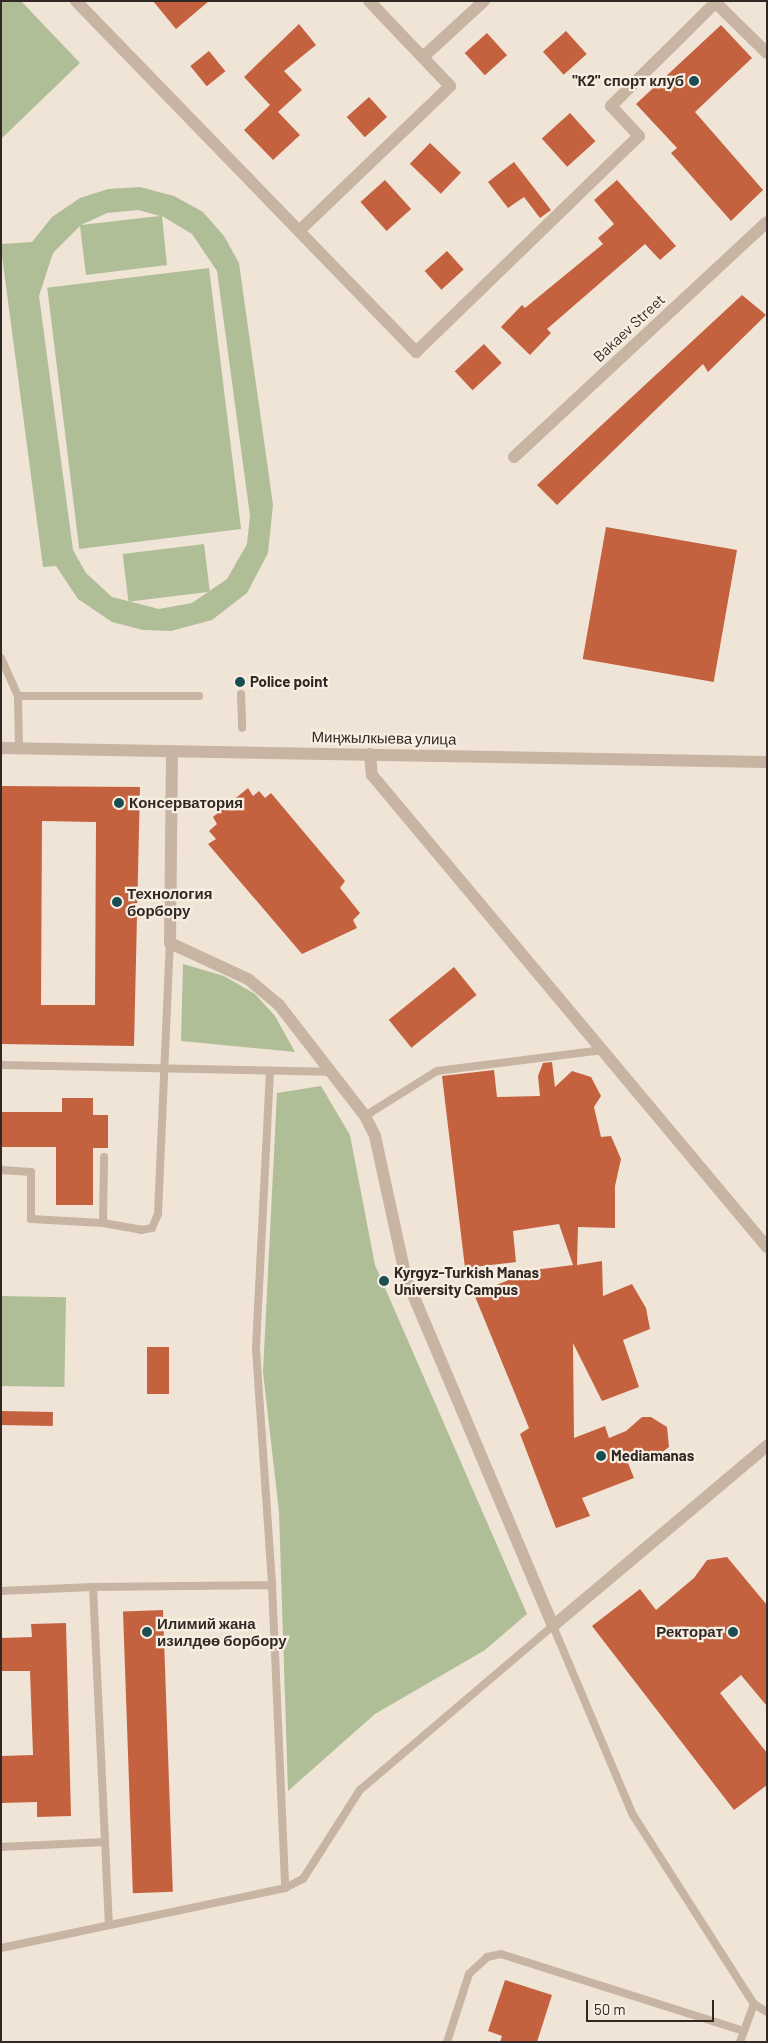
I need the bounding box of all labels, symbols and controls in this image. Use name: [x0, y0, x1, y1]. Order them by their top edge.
place label: "К2" спорт клуб: [572, 72, 684, 90]
marker: "К2" спорт клуб: [688, 75, 700, 87]
street label: Bakaev Street: [590, 290, 668, 366]
place label: Police point: [250, 673, 328, 691]
marker: Police point: [234, 676, 246, 688]
street label: Миңжылкыева улица: [311, 728, 457, 748]
place label: Консерватория: [129, 794, 243, 812]
marker: Консерватория: [113, 797, 125, 809]
place label: Технология борбору: [127, 884, 212, 919]
marker: Технология борбору: [111, 896, 123, 908]
place label: Kyrgyz-Turkish Manas University Campus: [394, 1263, 539, 1298]
marker: Kyrgyz-Turkish Manas University Campus: [378, 1275, 390, 1287]
place label: Mediamanas: [611, 1447, 694, 1465]
marker: Mediamanas: [595, 1450, 607, 1462]
place label: Илимий жана изилдөө борбору: [157, 1614, 287, 1649]
place label: Ректорат: [656, 1623, 723, 1641]
marker: Илимий жана изилдөө борбору: [141, 1626, 153, 1638]
marker: Ректорат: [727, 1626, 739, 1638]
scale bar: [588, 1990, 716, 2022]
text: 50 m: [594, 2000, 626, 2018]

